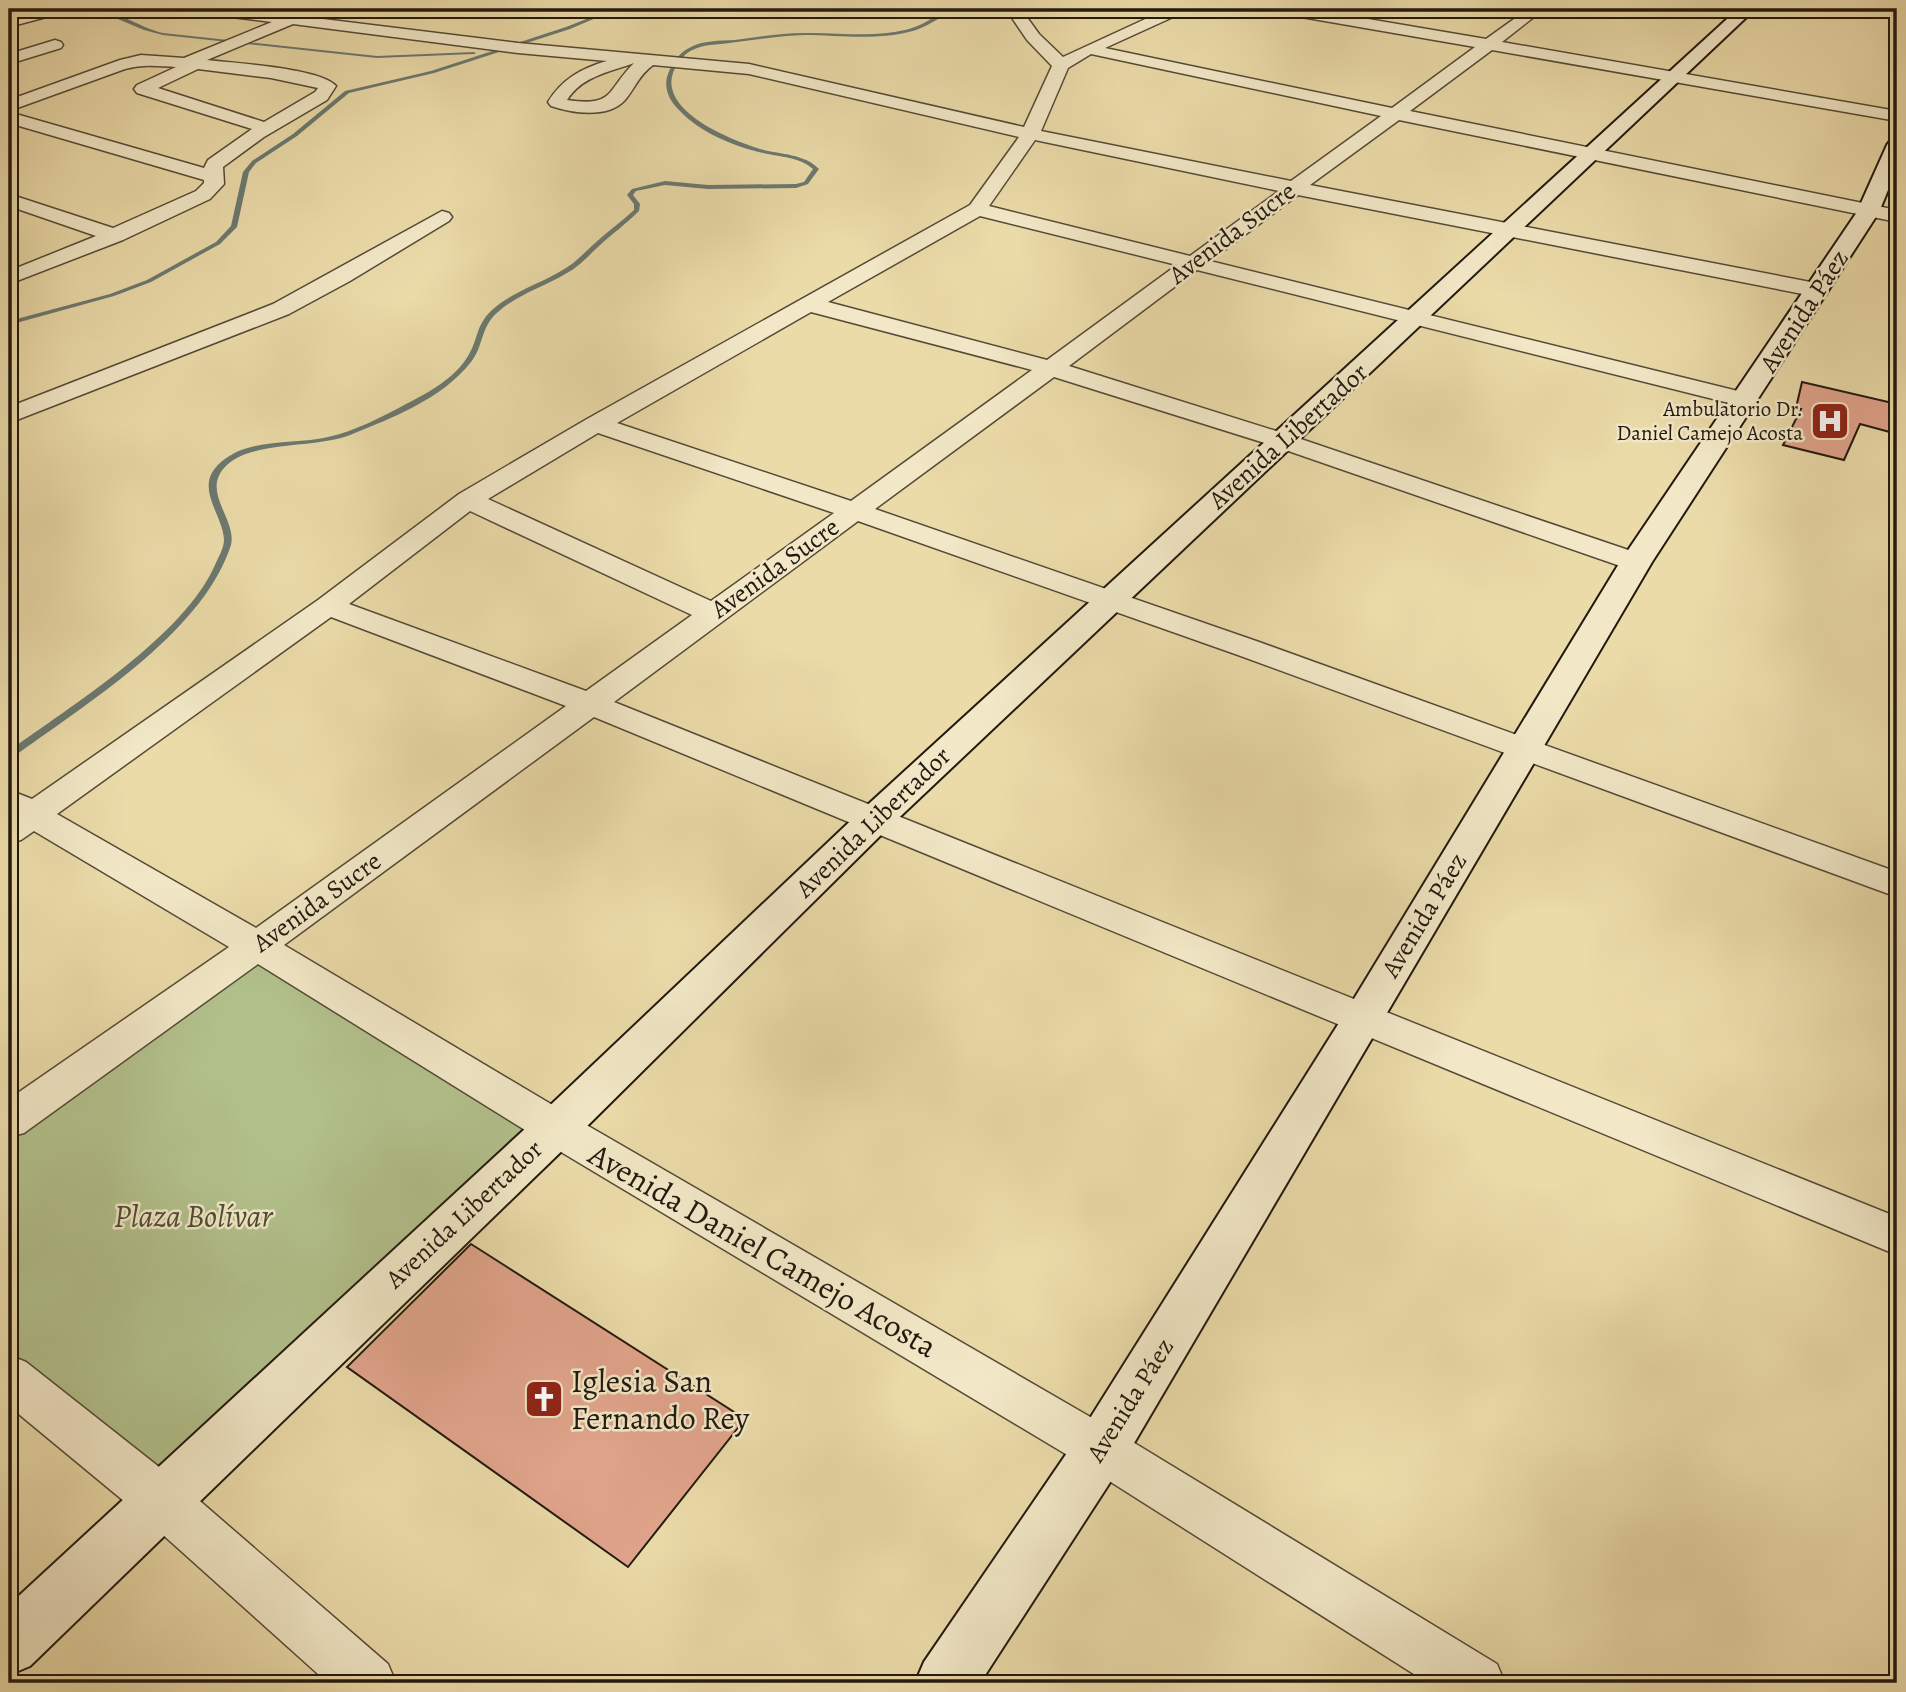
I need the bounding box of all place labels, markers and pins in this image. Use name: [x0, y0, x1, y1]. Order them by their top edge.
place label: Ambulatorio Dr. Daniel Camejo Acosta: [1616, 395, 1803, 447]
hospital icon: Ambulatorio Dr. Daniel Camejo Acosta: [1809, 400, 1851, 442]
place label: Iglesia San Fernando Rey: [571, 1359, 750, 1440]
church icon: Iglesia San Fernando Rey: [523, 1378, 565, 1420]

